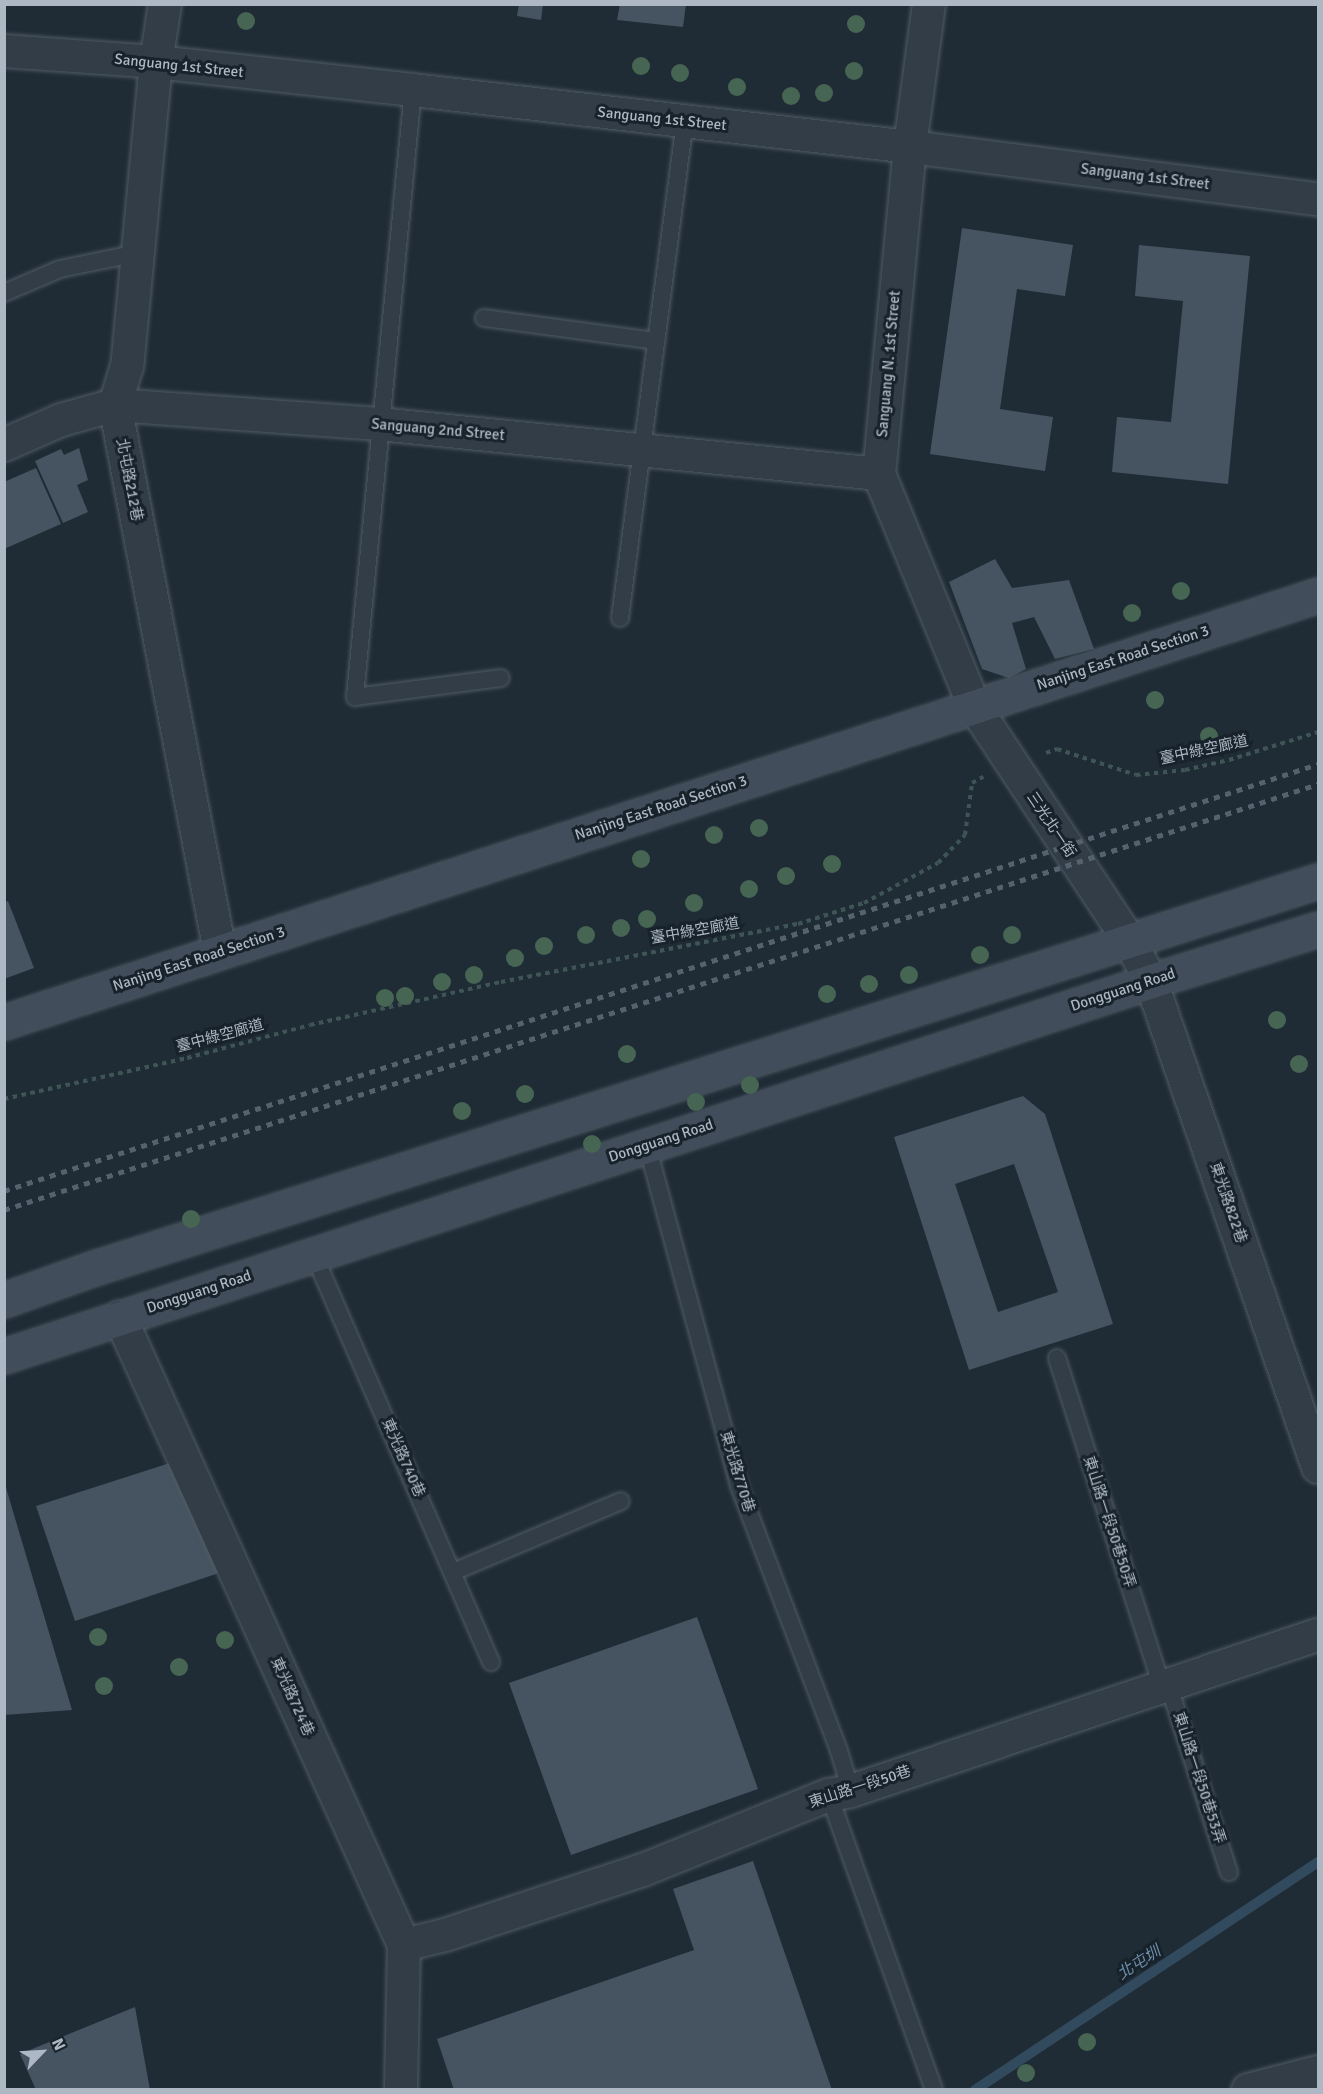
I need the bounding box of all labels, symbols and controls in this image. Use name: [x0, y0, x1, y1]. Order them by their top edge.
street label: Sanguang 1st Street: [114, 50, 244, 82]
street label: Sanguang 1st Street: [597, 103, 727, 135]
street label: Sanguang 1st Street: [1080, 160, 1210, 194]
street label: Sanguang N. 1st Street: [874, 290, 904, 438]
street label: Sanguang 2nd Street: [371, 415, 505, 445]
street label: 北屯路212巷: [112, 437, 146, 523]
street label: Nanjing East Road Section 3: [1035, 622, 1211, 694]
street label: 臺中綠空廊道: [1158, 732, 1250, 768]
street label: Nanjing East Road Section 3: [573, 772, 749, 844]
street label: 三光北一街: [1023, 789, 1079, 861]
street label: 臺中綠空廊道: [649, 914, 741, 948]
street label: Nanjing East Road Section 3: [111, 923, 287, 995]
street label: Dongguang Road: [1068, 965, 1178, 1015]
street label: 臺中綠空廊道: [174, 1016, 266, 1056]
street label: Dongguang Road: [606, 1116, 716, 1166]
street label: 東光路822巷: [1206, 1160, 1250, 1246]
street label: Dongguang Road: [144, 1267, 254, 1317]
street label: 東光路740巷: [378, 1416, 428, 1500]
street label: 東光路770巷: [716, 1429, 758, 1515]
street label: 東山路一段50巷50弄: [1079, 1454, 1139, 1590]
street label: 東光路724巷: [267, 1655, 317, 1739]
street label: 東山路一段50巷53弄: [1169, 1710, 1229, 1846]
street label: 東山路一段50巷: [807, 1762, 913, 1812]
water label: 北屯圳: [1114, 1942, 1164, 1984]
north arrow: [12, 2022, 72, 2082]
text: N: [47, 2035, 70, 2054]

